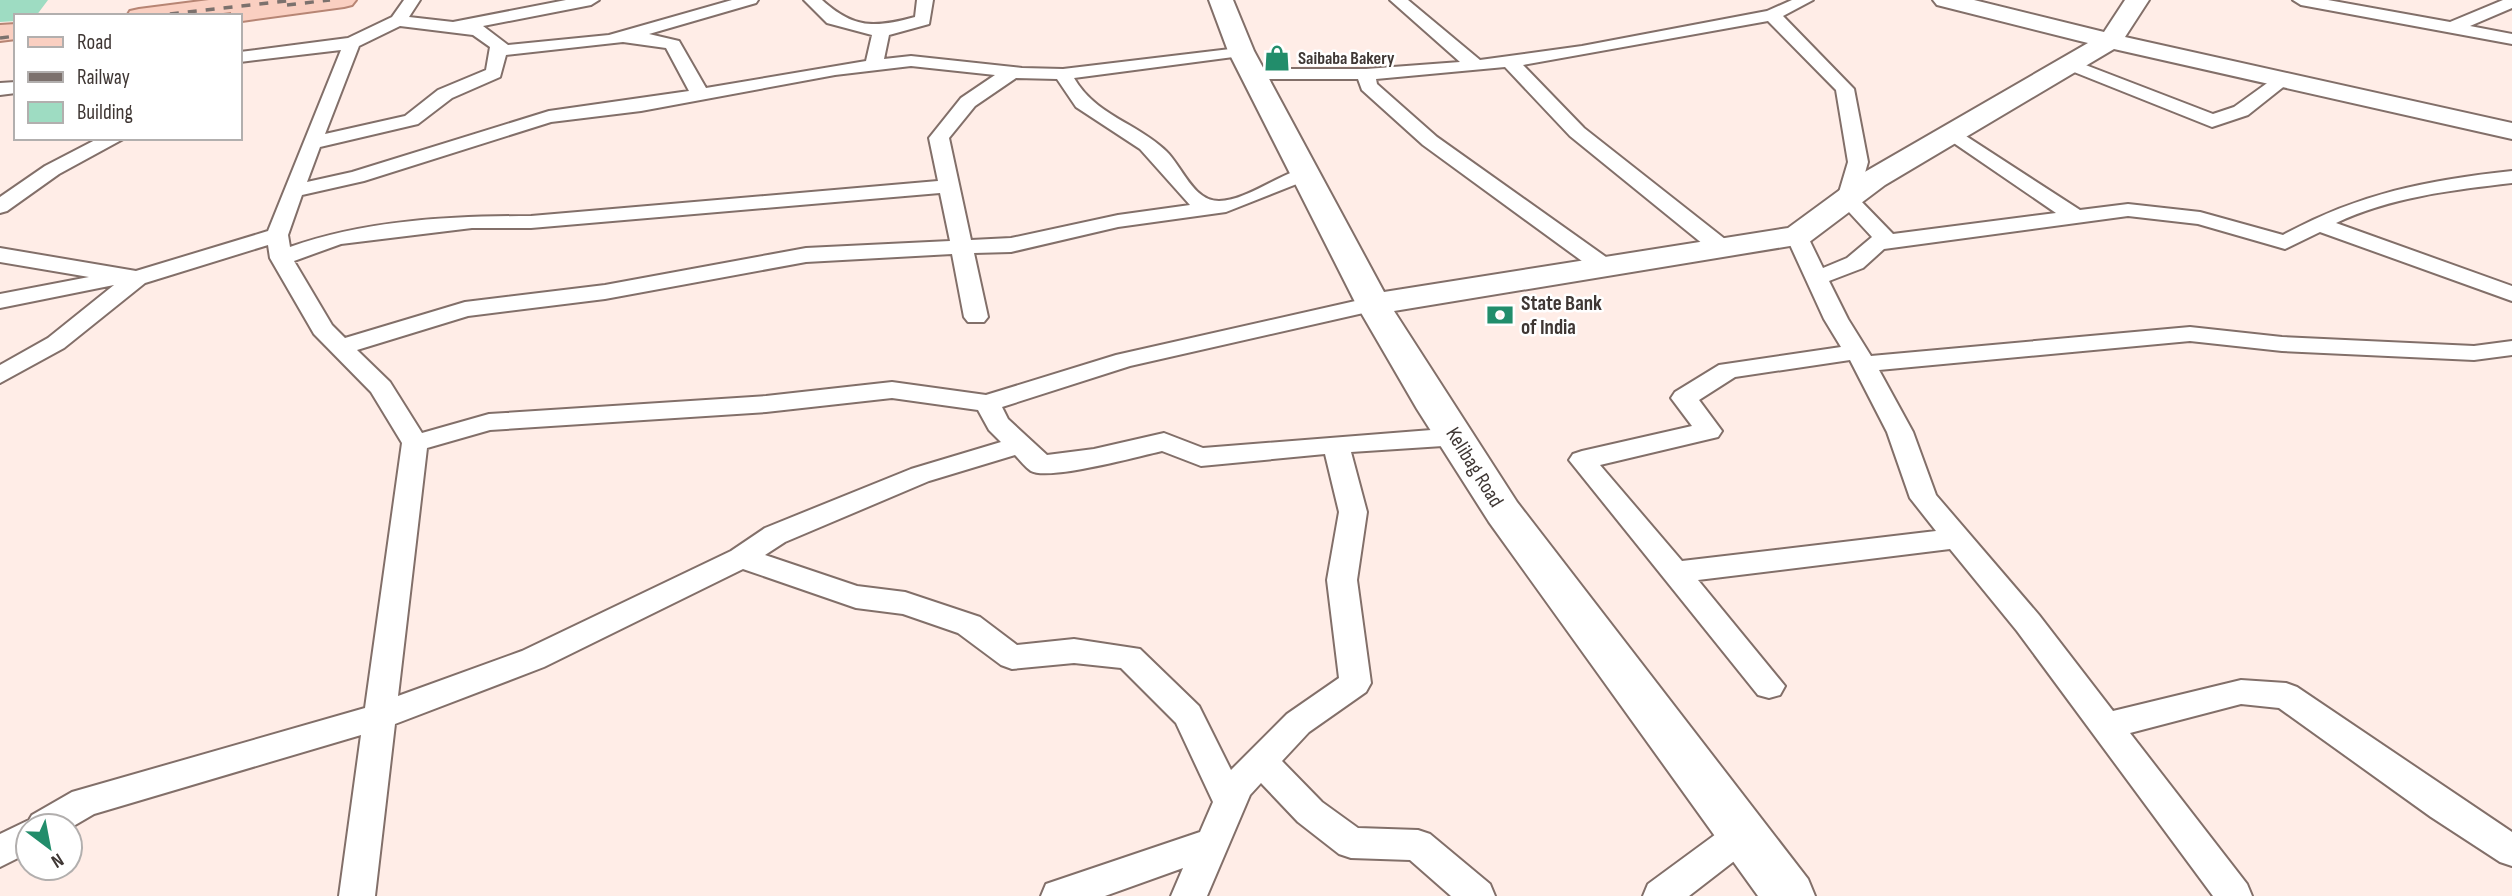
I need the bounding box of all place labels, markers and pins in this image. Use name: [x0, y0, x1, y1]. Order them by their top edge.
shop icon: Saibaba Bakery: [1262, 43, 1292, 73]
place label: Saibaba Bakery: [1298, 48, 1395, 69]
place label: State Bank of India: [1521, 291, 1602, 340]
bank icon: State Bank of India: [1485, 300, 1515, 330]

